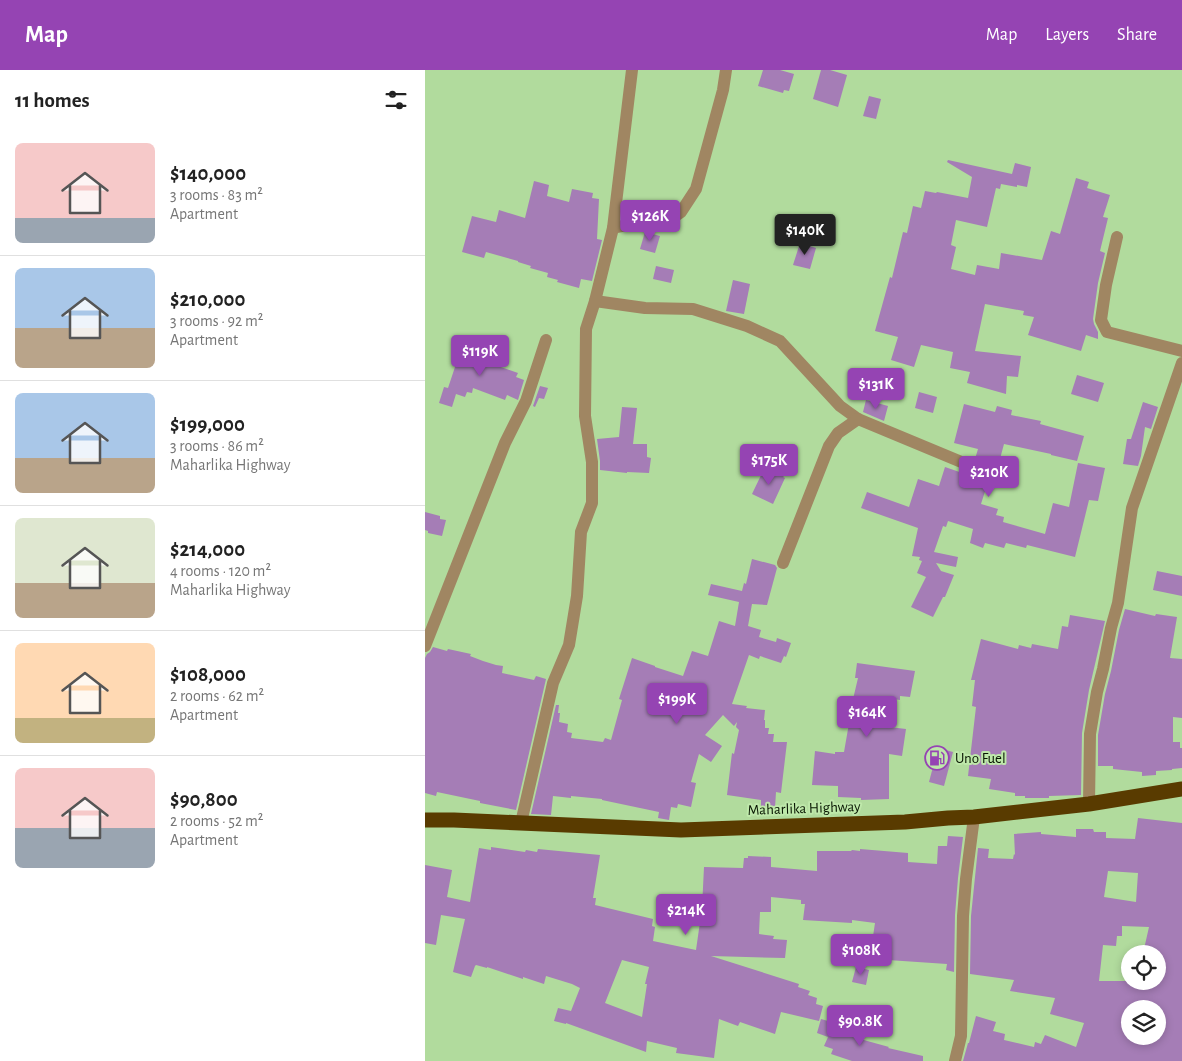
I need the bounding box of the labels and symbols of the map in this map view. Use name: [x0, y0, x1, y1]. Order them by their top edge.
pin: $126K: [615, 200, 685, 242]
pin: $140K: [770, 214, 840, 256]
pin: $119K: [445, 334, 515, 377]
pin: $131K: [841, 368, 911, 410]
pin: $175K: [734, 444, 804, 486]
pin: $210K: [954, 456, 1024, 498]
pin: $199K: [642, 682, 712, 725]
pin: $164K: [832, 696, 902, 738]
fuel station icon: Uno Fuel: [924, 745, 950, 771]
place label: Uno Fuel: [955, 751, 1006, 766]
street label: Maharlika Highway: [747, 799, 861, 818]
pin: $214K: [651, 894, 721, 936]
pin: $108K: [826, 934, 896, 976]
pin: $90.8K: [819, 1004, 901, 1047]

